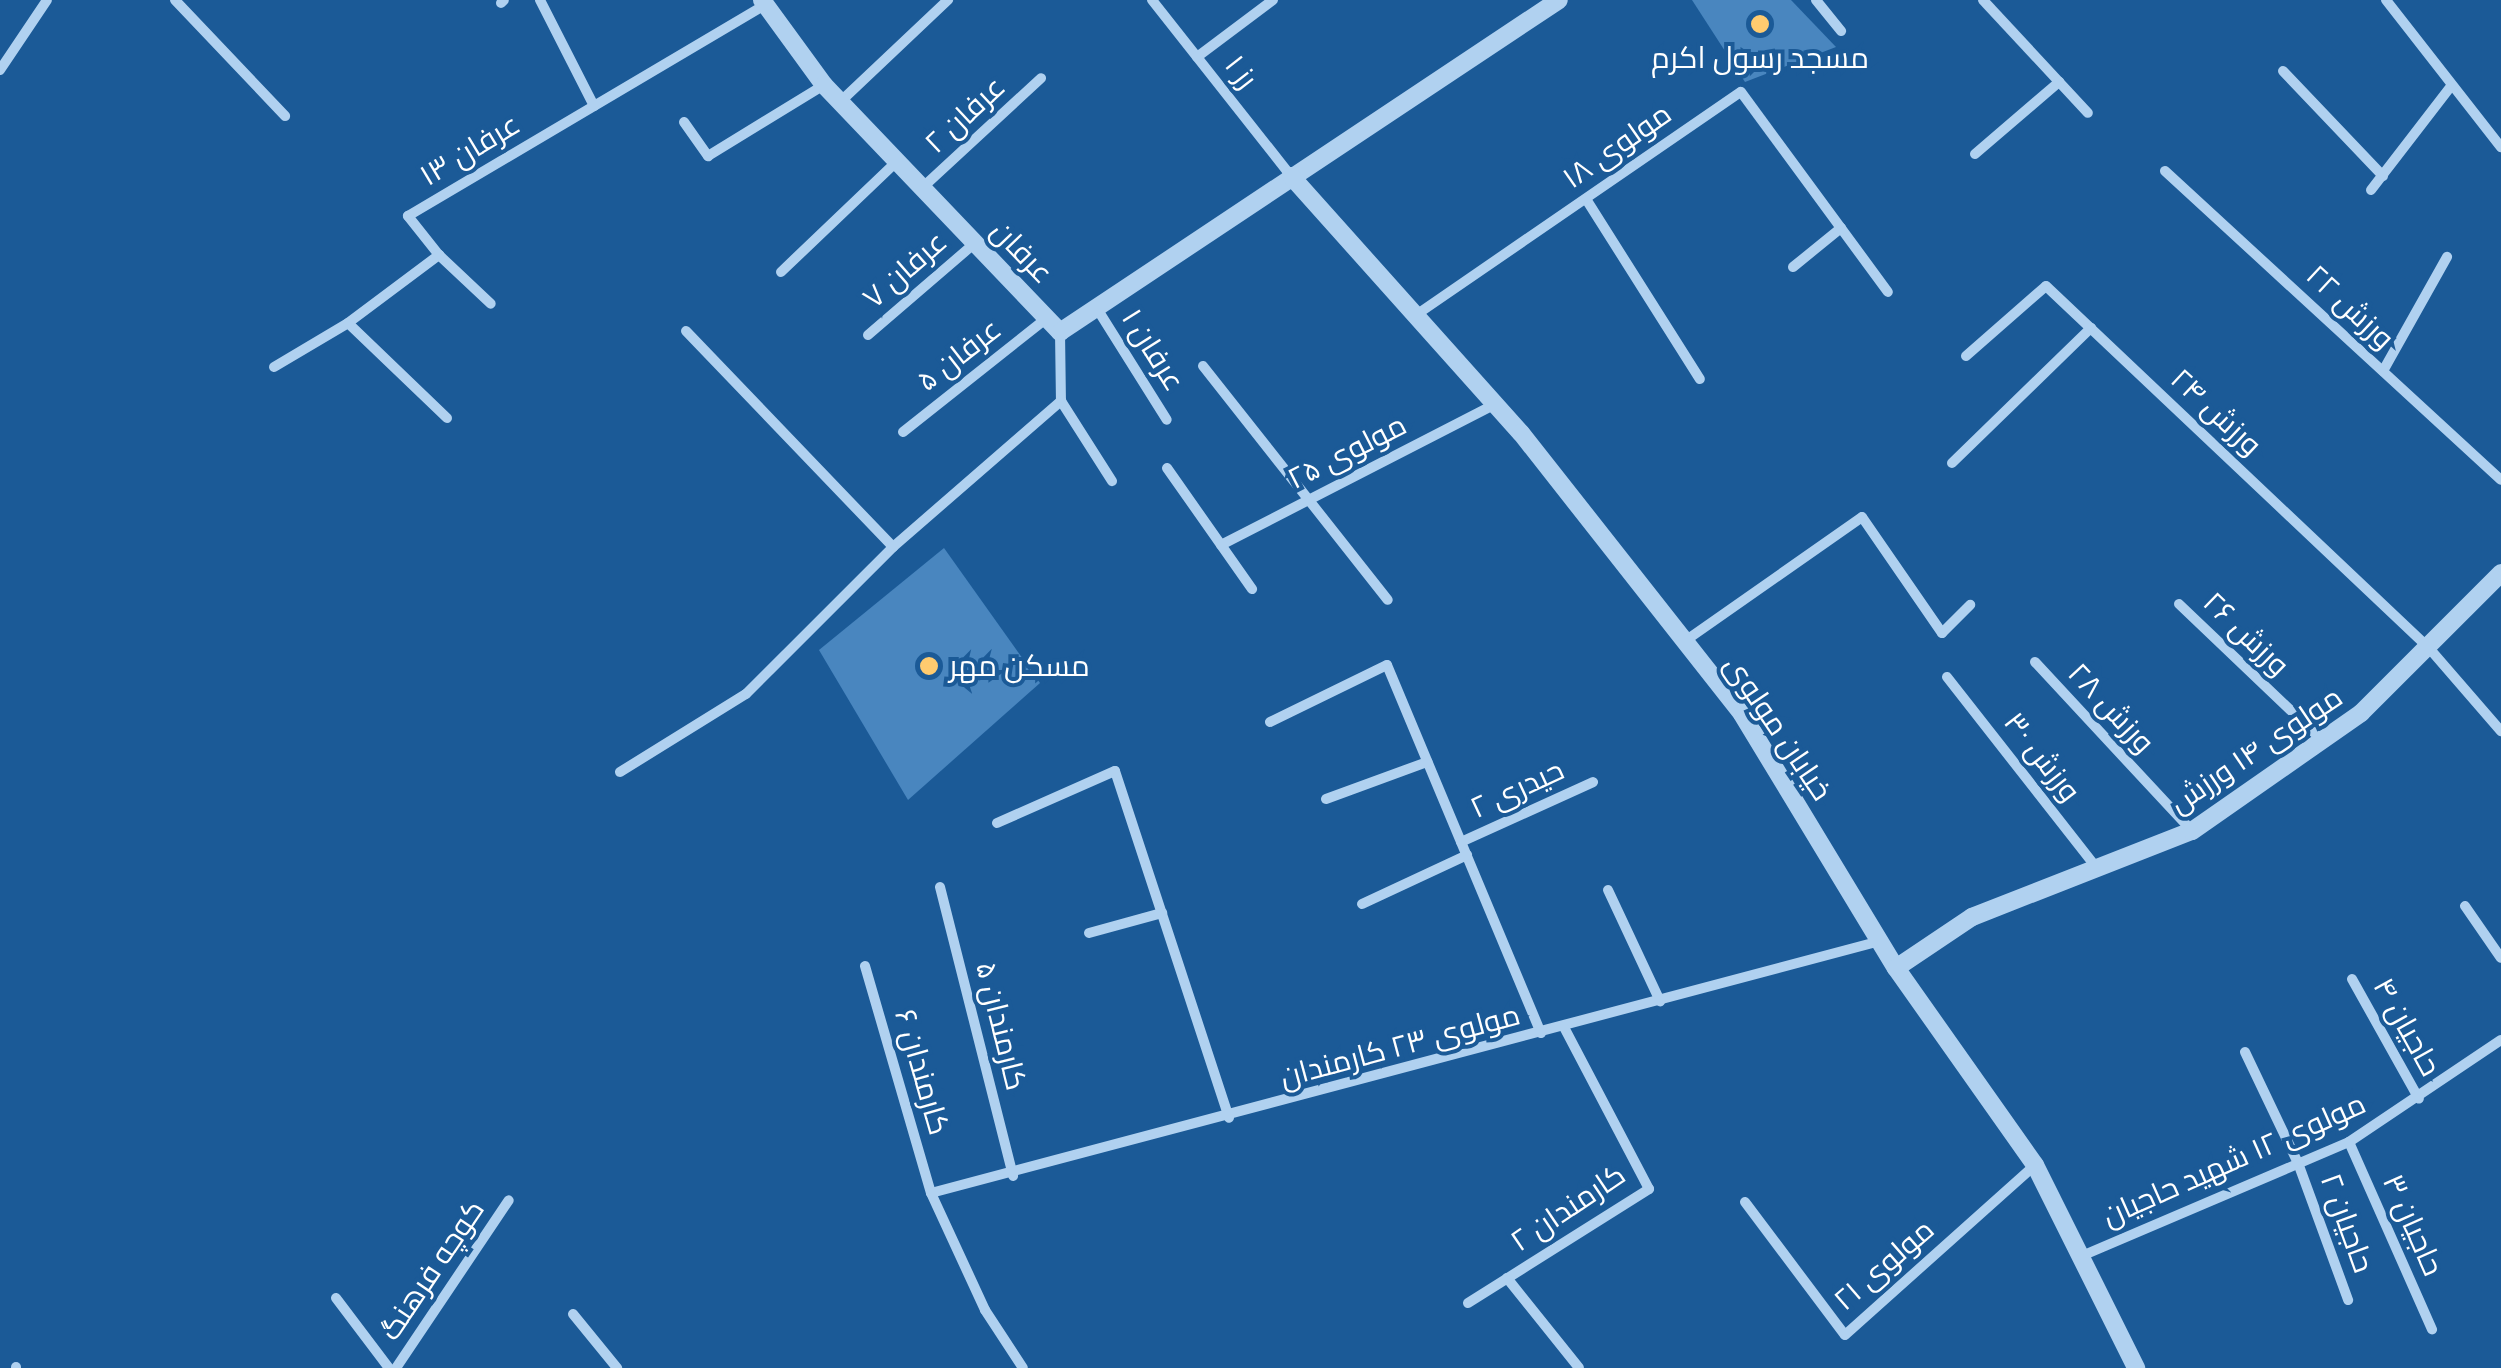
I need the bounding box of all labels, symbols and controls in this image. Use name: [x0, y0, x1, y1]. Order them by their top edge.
marker: مسجد رسول اکرم: [1749, 13, 1771, 35]
place label: مسجد رسول اکرم: [1651, 40, 1869, 76]
street label: رز ۱: [1217, 48, 1265, 96]
street label: عرفان ۲: [917, 69, 1013, 161]
street label: مولوی ۱۸: [1556, 96, 1678, 196]
street label: عرفان ۱۳: [413, 106, 527, 194]
street label: عرفان: [983, 213, 1061, 291]
street label: عرفان ۷: [856, 224, 954, 316]
street label: ورزش ۲۲: [2299, 257, 2401, 357]
street label: عرفان ۱: [1114, 302, 1192, 398]
street label: عرفان ۵: [910, 311, 1008, 399]
street label: ورزش ۲۴: [2163, 361, 2269, 463]
street label: مولوی ۲۵: [1282, 407, 1412, 497]
street label: ورزش ۲۶: [2195, 584, 2297, 684]
place label: مسکن مهر: [949, 648, 1090, 684]
street label: خیابان مولوی: [1716, 649, 1840, 807]
marker: مسکن مهر: [918, 655, 940, 677]
street label: ورزش ۲۸: [2060, 655, 2162, 761]
street label: مولوی ۱۴ ورزش: [2163, 679, 2349, 821]
street label: ورزش ۳۰: [1996, 705, 2088, 809]
street label: حیدری ۲: [1464, 752, 1570, 826]
street label: کارمندان ۵: [968, 958, 1034, 1094]
street label: حاجیان ۴: [2365, 972, 2449, 1082]
street label: مولوی ۲۳ کارمندان: [1276, 997, 1524, 1095]
street label: کارمندان ۶: [887, 1005, 957, 1139]
street label: مولوی ۱۲ شهید حاجیان: [2097, 1086, 2371, 1234]
street label: کارمندان ۲: [1504, 1157, 1632, 1259]
street label: حاجیان ۲: [2313, 1169, 2381, 1277]
street label: حاجیان ۳: [2375, 1169, 2451, 1281]
street label: کوچه فرهنگ: [372, 1193, 492, 1347]
street label: مولوی ۲۱: [1826, 1212, 1942, 1318]

